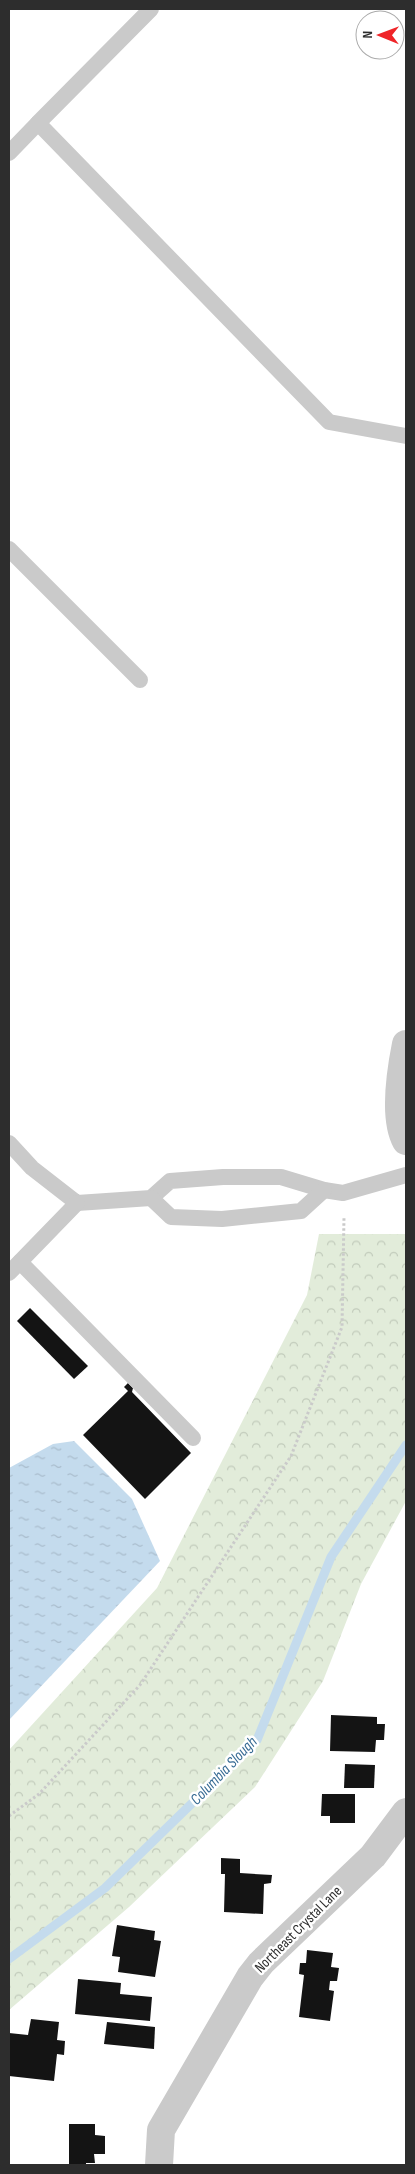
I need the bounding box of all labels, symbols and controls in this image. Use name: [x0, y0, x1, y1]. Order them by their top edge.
north arrow: [355, 10, 405, 60]
text: N: [359, 31, 376, 39]
water label: Columbia Slough: [187, 1733, 262, 1809]
street label: Northeast Crystal Lane: [251, 1882, 346, 1977]

